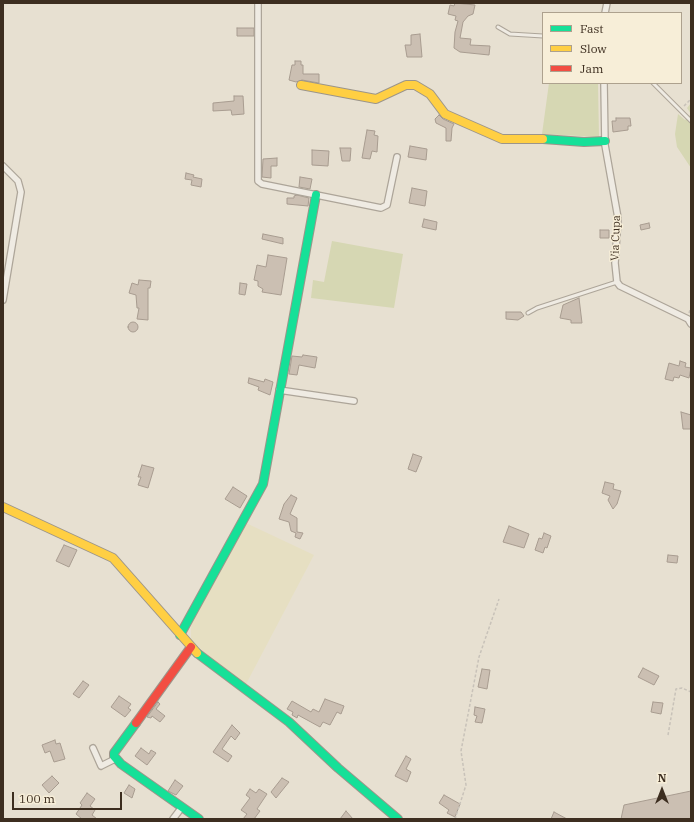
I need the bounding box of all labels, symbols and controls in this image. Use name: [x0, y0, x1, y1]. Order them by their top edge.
legend: [542, 12, 682, 84]
text: Fast: [580, 21, 604, 36]
text: Slow: [580, 41, 607, 56]
text: Jam: [580, 61, 603, 76]
street label: Via Cupa: [609, 215, 623, 261]
north arrow: [642, 770, 682, 810]
text: N: [658, 771, 666, 785]
scale bar: [14, 784, 124, 810]
text: 100 m: [19, 791, 55, 806]

